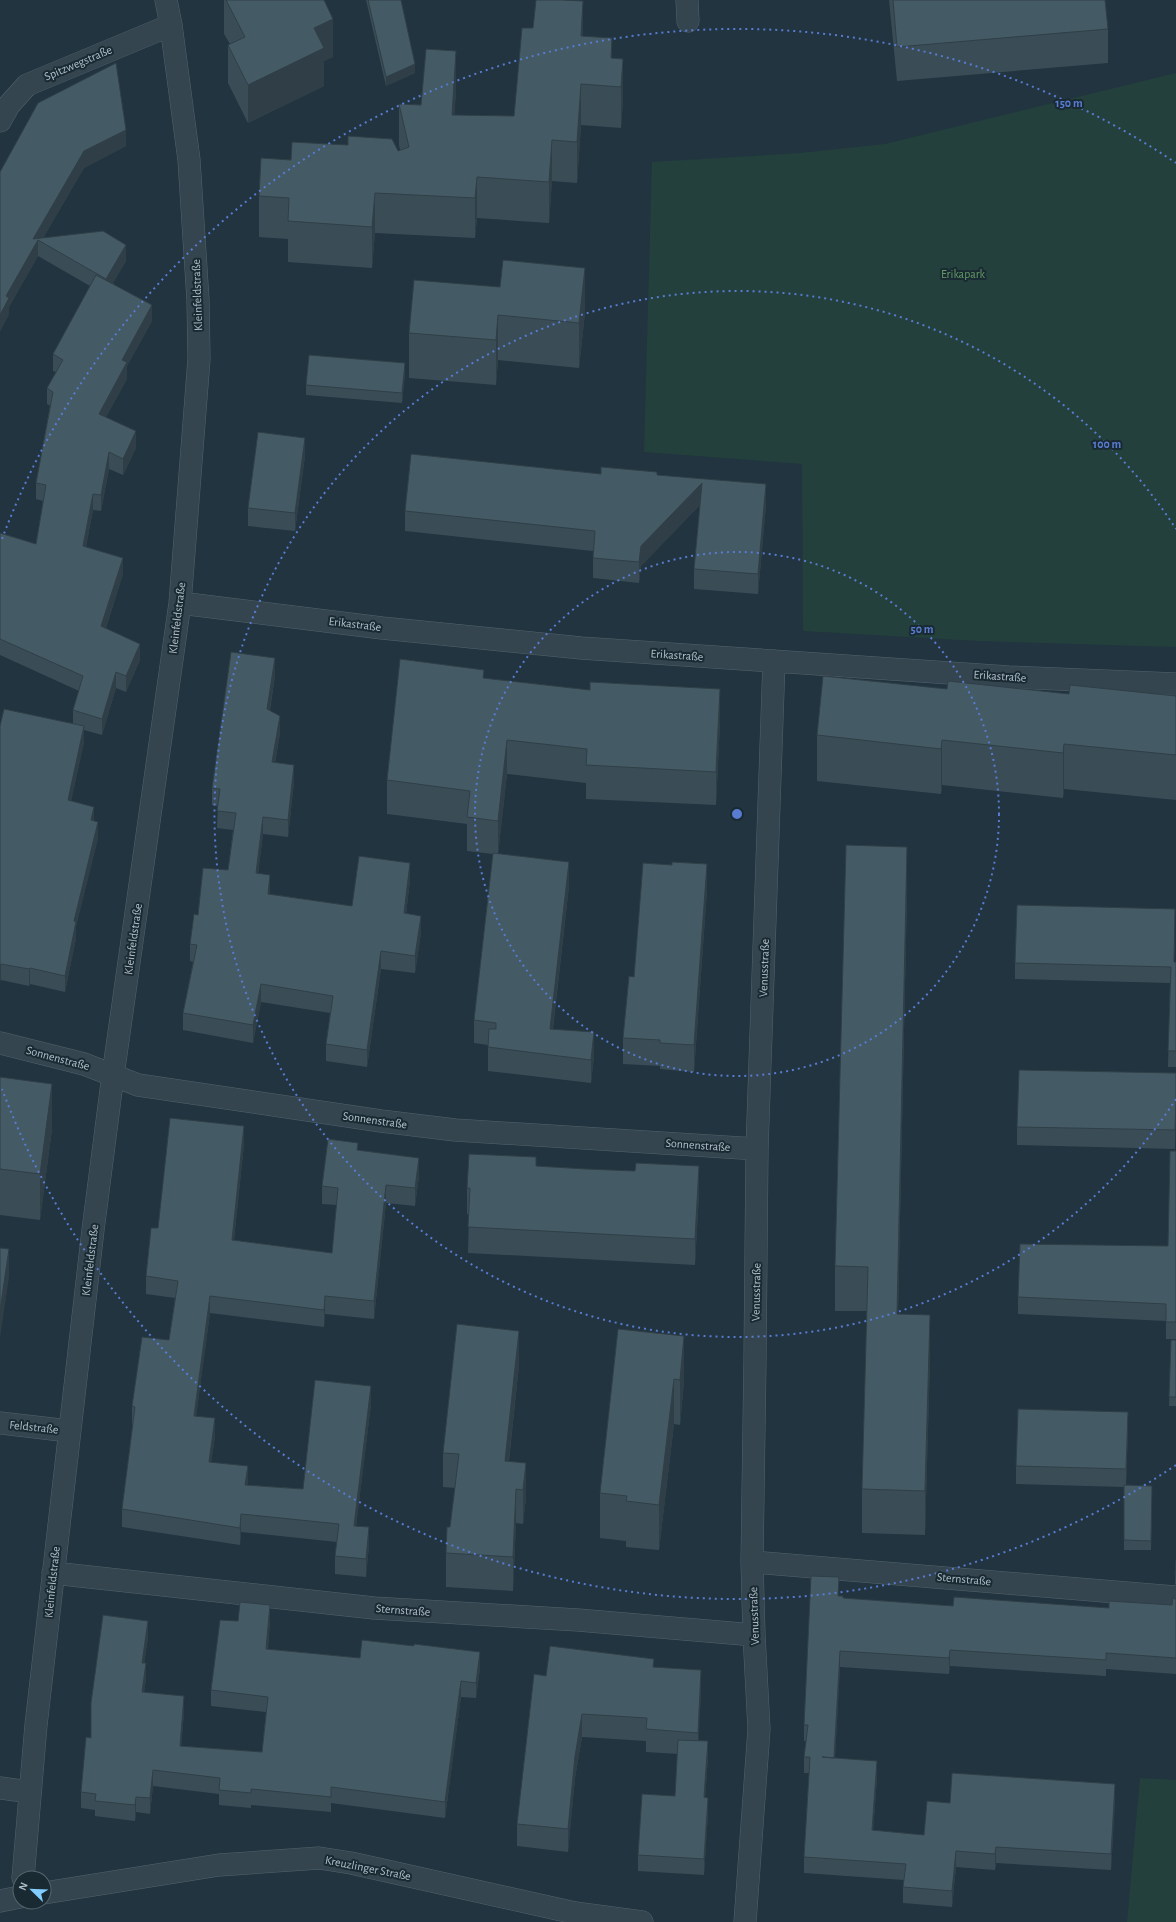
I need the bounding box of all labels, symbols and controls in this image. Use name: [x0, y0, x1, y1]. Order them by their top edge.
street label: Spitzwegstraße: [42, 43, 114, 83]
text: 150 m: [1055, 97, 1083, 109]
street label: Kleinfeldstraße: [190, 259, 204, 331]
park label: Erikapark: [941, 268, 986, 280]
text: 100 m: [1093, 438, 1121, 450]
street label: Kleinfeldstraße: [167, 582, 187, 654]
street label: Erikastraße: [328, 615, 382, 633]
text: 50 m: [911, 623, 934, 635]
street label: Erikastraße: [650, 647, 704, 663]
street label: Erikastraße: [973, 668, 1027, 684]
centre of rings: [730, 807, 744, 821]
street label: Kleinfeldstraße: [122, 903, 144, 975]
street label: Venusstraße: [757, 939, 771, 997]
street label: Sonnenstraße: [25, 1044, 91, 1072]
street label: Sonnenstraße: [342, 1110, 408, 1130]
street label: Sonnenstraße: [665, 1137, 731, 1153]
street label: Kleinfeldstraße: [80, 1224, 100, 1296]
street label: Venusstraße: [749, 1263, 763, 1321]
street label: Feldstraße: [9, 1418, 59, 1436]
street label: Kleinfeldstraße: [42, 1546, 62, 1618]
street label: Sternstraße: [936, 1571, 992, 1587]
street label: Venusstraße: [747, 1587, 761, 1645]
street label: Sternstraße: [375, 1602, 431, 1618]
street label: Kreuzlinger Straße: [324, 1854, 412, 1882]
north arrow: [12, 1870, 52, 1910]
text: N: [17, 1881, 30, 1892]

